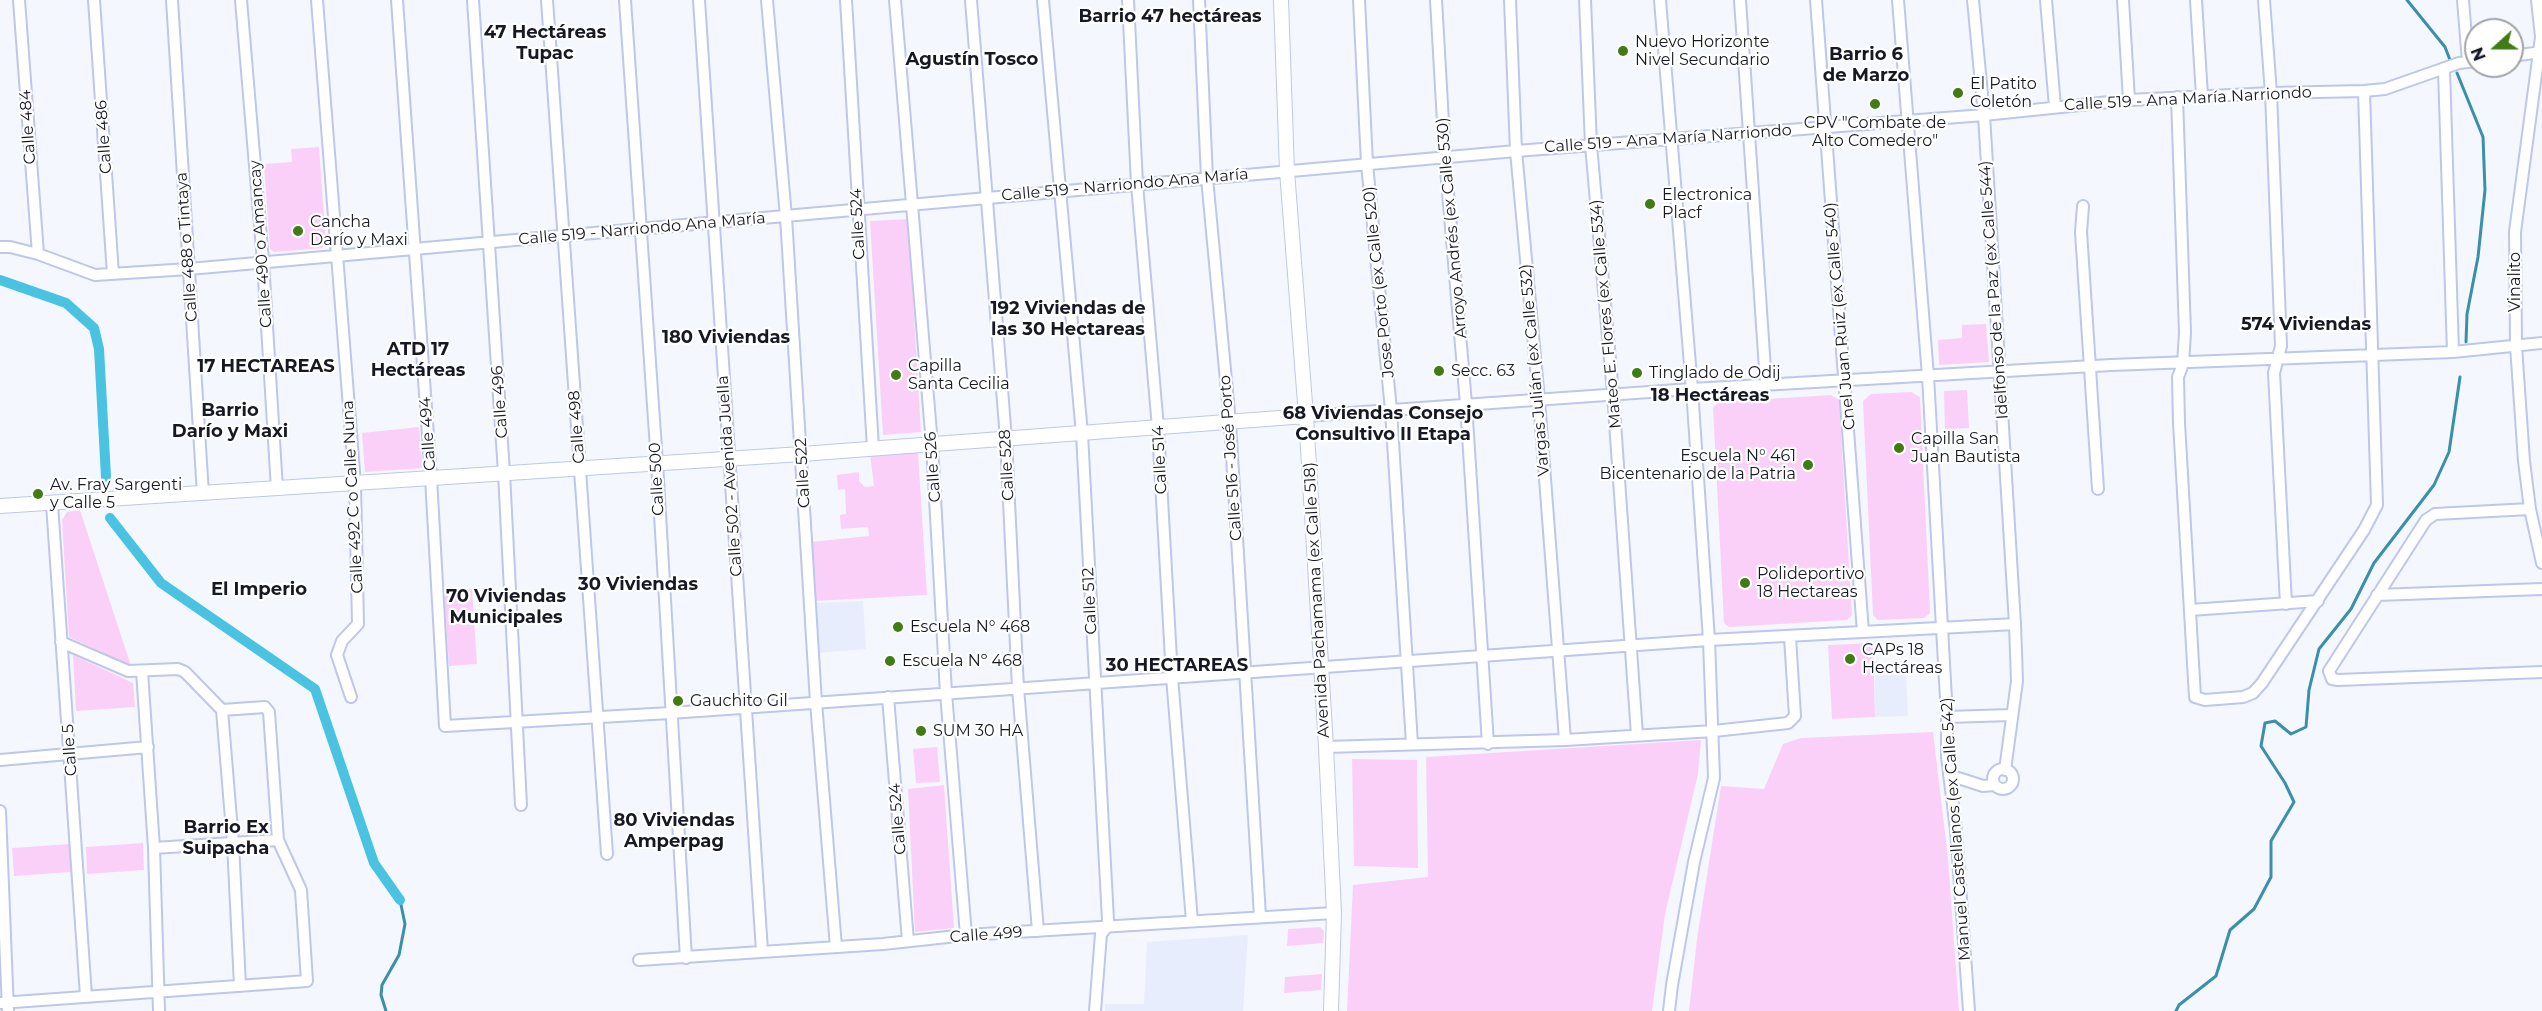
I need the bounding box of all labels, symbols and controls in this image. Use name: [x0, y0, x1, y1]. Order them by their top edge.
district label: Barrio 47 hectáreas: [1078, 6, 1262, 28]
north arrow: [2464, 18, 2524, 78]
district label: 47 Hectáreas Tupac: [484, 22, 606, 64]
place label: Nuevo Horizonte Nivel Secundario: [1635, 32, 1770, 70]
marker: Nuevo Horizonte Nivel Secundario: [1616, 44, 1630, 58]
district label: Barrio 6 de Marzo: [1823, 44, 1909, 86]
text: N: [2467, 44, 2490, 63]
district label: Agustín Tosco: [906, 49, 1038, 71]
place label: El Patito Coletón: [1970, 74, 2037, 112]
street label: Calle 519 - Ana María Narriondo: [2064, 83, 2312, 115]
marker: El Patito Coletón: [1951, 86, 1965, 100]
street label: Calle 484: [16, 89, 40, 165]
marker: CPV "Combate de Alto Comedero": [1868, 97, 1882, 111]
street label: Calle 486: [92, 100, 116, 174]
place label: CPV "Combate de Alto Comedero": [1804, 113, 1946, 151]
street label: Arroyo Andrés (ex Calle 530): [1433, 117, 1471, 339]
street label: Calle 519 - Ana María Narriondo: [1544, 121, 1792, 157]
street label: Calle 490 o Amancay: [246, 160, 276, 328]
street label: Idelfonso de la Paz (ex Calle 544): [1975, 160, 2013, 420]
street label: Calle 519 - Narriondo Ana María: [1001, 165, 1249, 205]
street label: Calle 488 o Tintaya: [172, 171, 202, 323]
street label: Jose Porto (ex Calle 520): [1359, 185, 1399, 379]
place label: Electronica Placf: [1662, 185, 1752, 223]
street label: Calle 524: [847, 188, 869, 260]
marker: Electronica Placf: [1643, 197, 1657, 211]
street label: Mateo E. Flores (ex Calle 534): [1586, 199, 1626, 429]
street label: Cnel Juan Ruiz (ex Calle 540): [1820, 201, 1860, 431]
street label: Calle 519 - Narriondo Ana María: [518, 209, 766, 249]
place label: Cancha Darío y Maxi: [310, 212, 408, 250]
marker: Cancha Darío y Maxi: [291, 224, 305, 238]
street label: Vinalito: [2505, 252, 2525, 312]
street label: Vargas Julián (ex Calle 532): [1516, 263, 1554, 477]
district label: 192 Viviendas de las 30 Hectareas: [991, 298, 1145, 340]
district label: 574 Viviendas: [2241, 314, 2371, 336]
district label: 180 Viviendas: [662, 327, 790, 349]
district label: ATD 17 Hectáreas: [371, 339, 465, 382]
district label: 17 HECTAREAS: [197, 356, 335, 378]
place label: Capilla Santa Cecilia: [908, 356, 1010, 394]
place label: Secc. 63: [1451, 361, 1515, 381]
place label: Tinglado de Odij: [1649, 363, 1781, 383]
marker: Secc. 63: [1432, 364, 1446, 378]
street label: Calle 496: [488, 365, 512, 439]
marker: Tinglado de Odij: [1630, 366, 1644, 380]
marker: Capilla Santa Cecilia: [889, 368, 903, 382]
street label: Calle 516 - José Porto: [1216, 374, 1246, 542]
street label: Calle 502 - Avenida Juella: [713, 375, 747, 577]
district label: 18 Hectáreas: [1651, 385, 1769, 407]
street label: Calle 498: [565, 390, 589, 464]
street label: Calle 494: [416, 396, 440, 472]
district label: Barrio Darío y Maxi: [172, 400, 288, 442]
street label: Calle 492 C o Calle Nuna: [338, 400, 368, 594]
district label: 68 Viviendas Consejo Consultivo II Etapa: [1283, 403, 1483, 446]
street label: Calle 514: [1149, 425, 1171, 495]
street label: Calle 528: [996, 429, 1018, 501]
place label: Capilla San Juan Bautista: [1911, 429, 2021, 467]
street label: Calle 526: [921, 431, 945, 503]
street label: Calle 522: [792, 437, 814, 509]
marker: Capilla San Juan Bautista: [1892, 441, 1906, 455]
street label: Calle 500: [645, 442, 669, 516]
place label: Escuela N° 461 Bicentenario de la Patria: [1599, 446, 1796, 484]
marker: Escuela N° 461 Bicentenario de la Patria: [1801, 458, 1815, 472]
street label: Avenida Pachamama (ex Calle 518): [1300, 461, 1334, 739]
place label: Av. Fray Sargenti y Calle 5: [50, 475, 182, 513]
marker: Av. Fray Sargenti y Calle 5: [31, 487, 45, 501]
place label: Polideportivo 18 Hectareas: [1757, 564, 1864, 602]
street label: Calle 512: [1079, 567, 1101, 635]
district label: 30 Viviendas: [578, 574, 698, 596]
marker: Polideportivo 18 Hectareas: [1738, 576, 1752, 590]
district label: El Imperio: [211, 579, 307, 601]
district label: 70 Viviendas Municipales: [446, 586, 566, 628]
place label: Escuela N° 468: [910, 617, 1030, 637]
marker: Escuela N° 468: [891, 620, 905, 634]
place label: CAPs 18 Hectáreas: [1862, 640, 1942, 678]
place label: Escuela Nº 468: [902, 651, 1022, 671]
marker: CAPs 18 Hectáreas: [1843, 652, 1857, 666]
marker: Escuela Nº 468: [883, 654, 897, 668]
district label: 30 HECTAREAS: [1106, 655, 1248, 677]
place label: Gauchito Gil: [690, 691, 788, 711]
marker: Gauchito Gil: [671, 694, 685, 708]
street label: Manuel Castellanos (ex Calle 542): [1937, 697, 1975, 961]
place label: SUM 30 HA: [933, 721, 1023, 741]
street label: Calle 5: [59, 723, 81, 777]
marker: SUM 30 HA: [914, 724, 928, 738]
street label: Calle 524: [885, 783, 911, 855]
district label: 80 Viviendas Amperpag: [613, 810, 735, 852]
district label: Barrio Ex Suipacha: [183, 817, 269, 860]
street label: Calle 499: [949, 923, 1023, 947]

